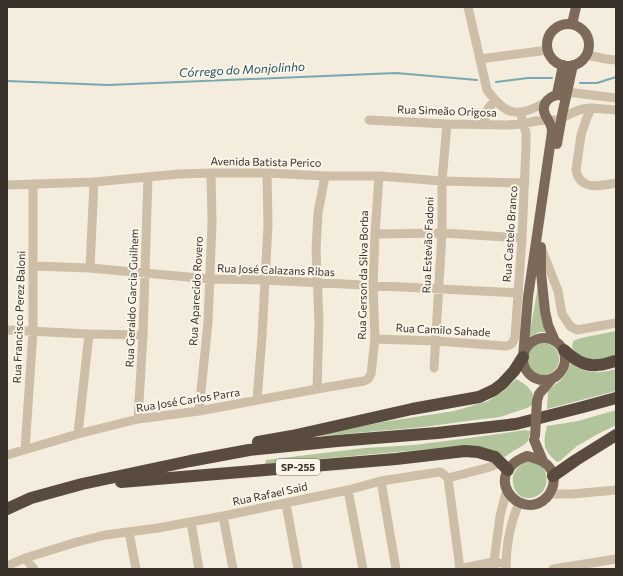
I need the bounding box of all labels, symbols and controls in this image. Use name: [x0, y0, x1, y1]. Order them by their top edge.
water label: Córrego do Monjolinho: [179, 59, 305, 79]
street label: Rua Simeão Origosa: [397, 102, 497, 119]
street label: Avenida Batista Perico: [210, 154, 322, 169]
street label: Rua Castelo Branco: [500, 185, 519, 283]
street label: Rua Estevão Fadoni: [419, 196, 436, 294]
street label: Rua Gerson da Silva Borba: [355, 210, 370, 340]
street label: Rua Geraldo Garcia Guilhem: [123, 228, 140, 368]
street label: Rua Aparecido Rovero: [186, 235, 205, 346]
street label: Rua Francisco Perez Baloni: [10, 250, 27, 383]
street label: Rua José Calazans Ribas: [217, 261, 335, 279]
street label: Rua Camilo Sahade: [395, 321, 491, 338]
street label: Rua José Carlos Parra: [135, 385, 241, 415]
road number: SP-255: [276, 459, 320, 475]
street label: Rua Rafael Said: [231, 479, 309, 508]

